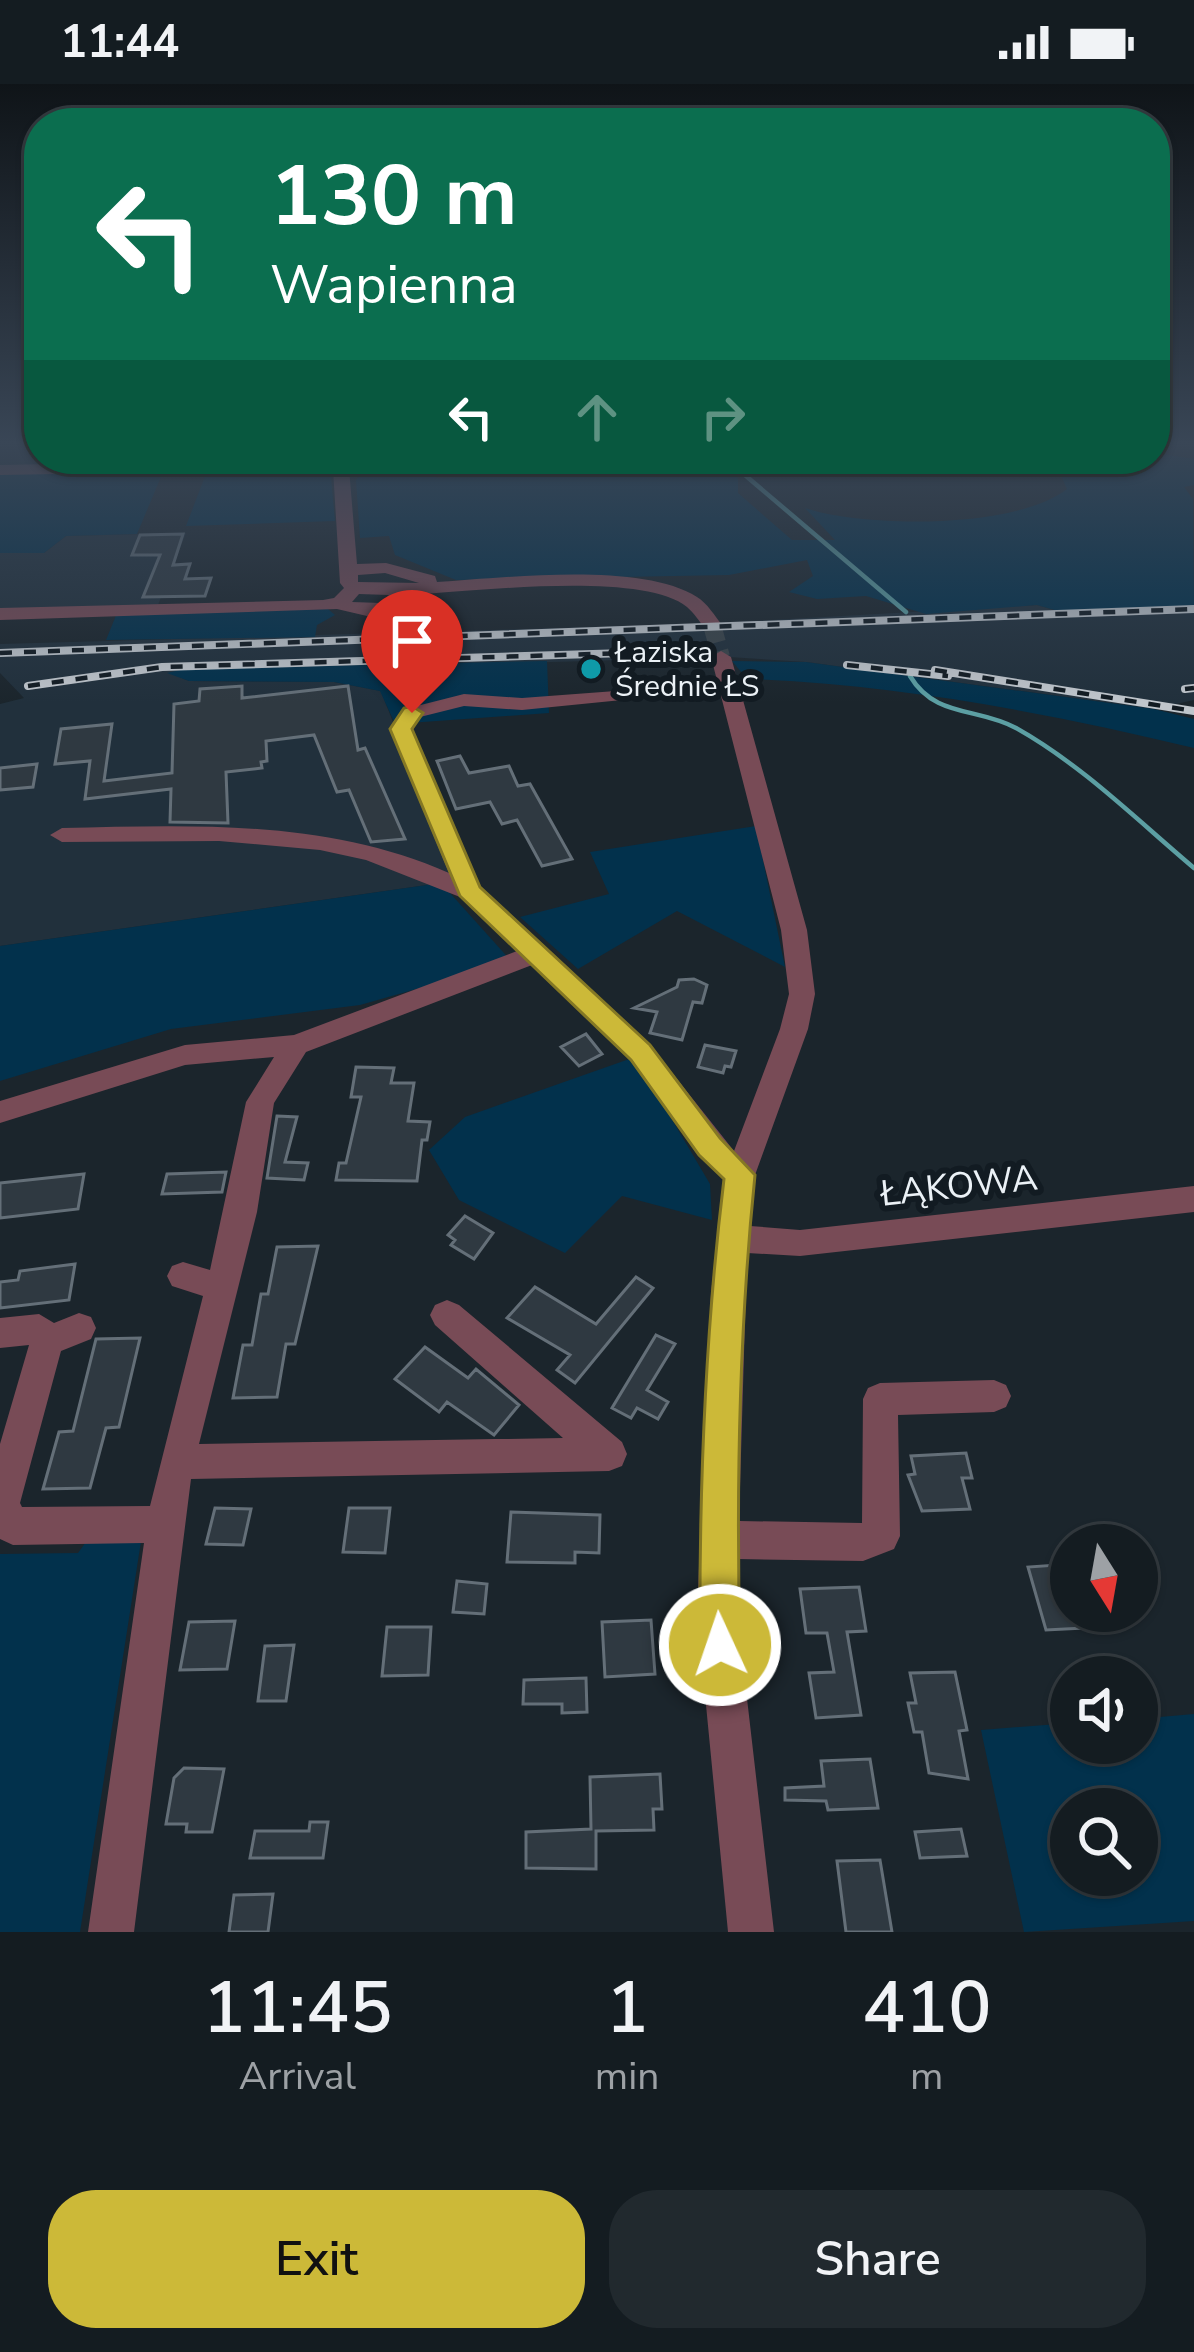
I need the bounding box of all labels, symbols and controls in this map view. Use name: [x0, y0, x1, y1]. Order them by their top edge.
text: 11:44: [60, 12, 179, 73]
text: 130 m: [270, 139, 518, 254]
icon: left: [72, 156, 228, 312]
text: Wapienna: [270, 248, 518, 322]
icon: left: [438, 384, 504, 450]
icon: ahead: [564, 384, 630, 450]
icon: right: [690, 384, 756, 450]
pin: [361, 590, 463, 713]
icon: arrive: [379, 608, 445, 674]
place label: Łaziska Średnie ŁS: [614, 632, 759, 707]
marker: Łaziska Średnie ŁS: [578, 656, 604, 682]
street label: ŁĄKOWA: [877, 1153, 1040, 1219]
north arrow: [1050, 1524, 1158, 1632]
map controls: [1050, 1524, 1158, 1896]
position arrow: [657, 1582, 783, 1708]
button: sound: [1050, 1656, 1158, 1764]
button: search: [1050, 1788, 1158, 1896]
text: 11:45: [202, 1959, 392, 2057]
text: 1: [606, 1959, 649, 2057]
text: 410: [862, 1959, 991, 2057]
text: Arrival: [239, 2050, 356, 2103]
text: min: [595, 2050, 659, 2103]
text: m: [910, 2050, 943, 2103]
button: Exit: [48, 2190, 585, 2328]
button: Share: [609, 2190, 1146, 2328]

